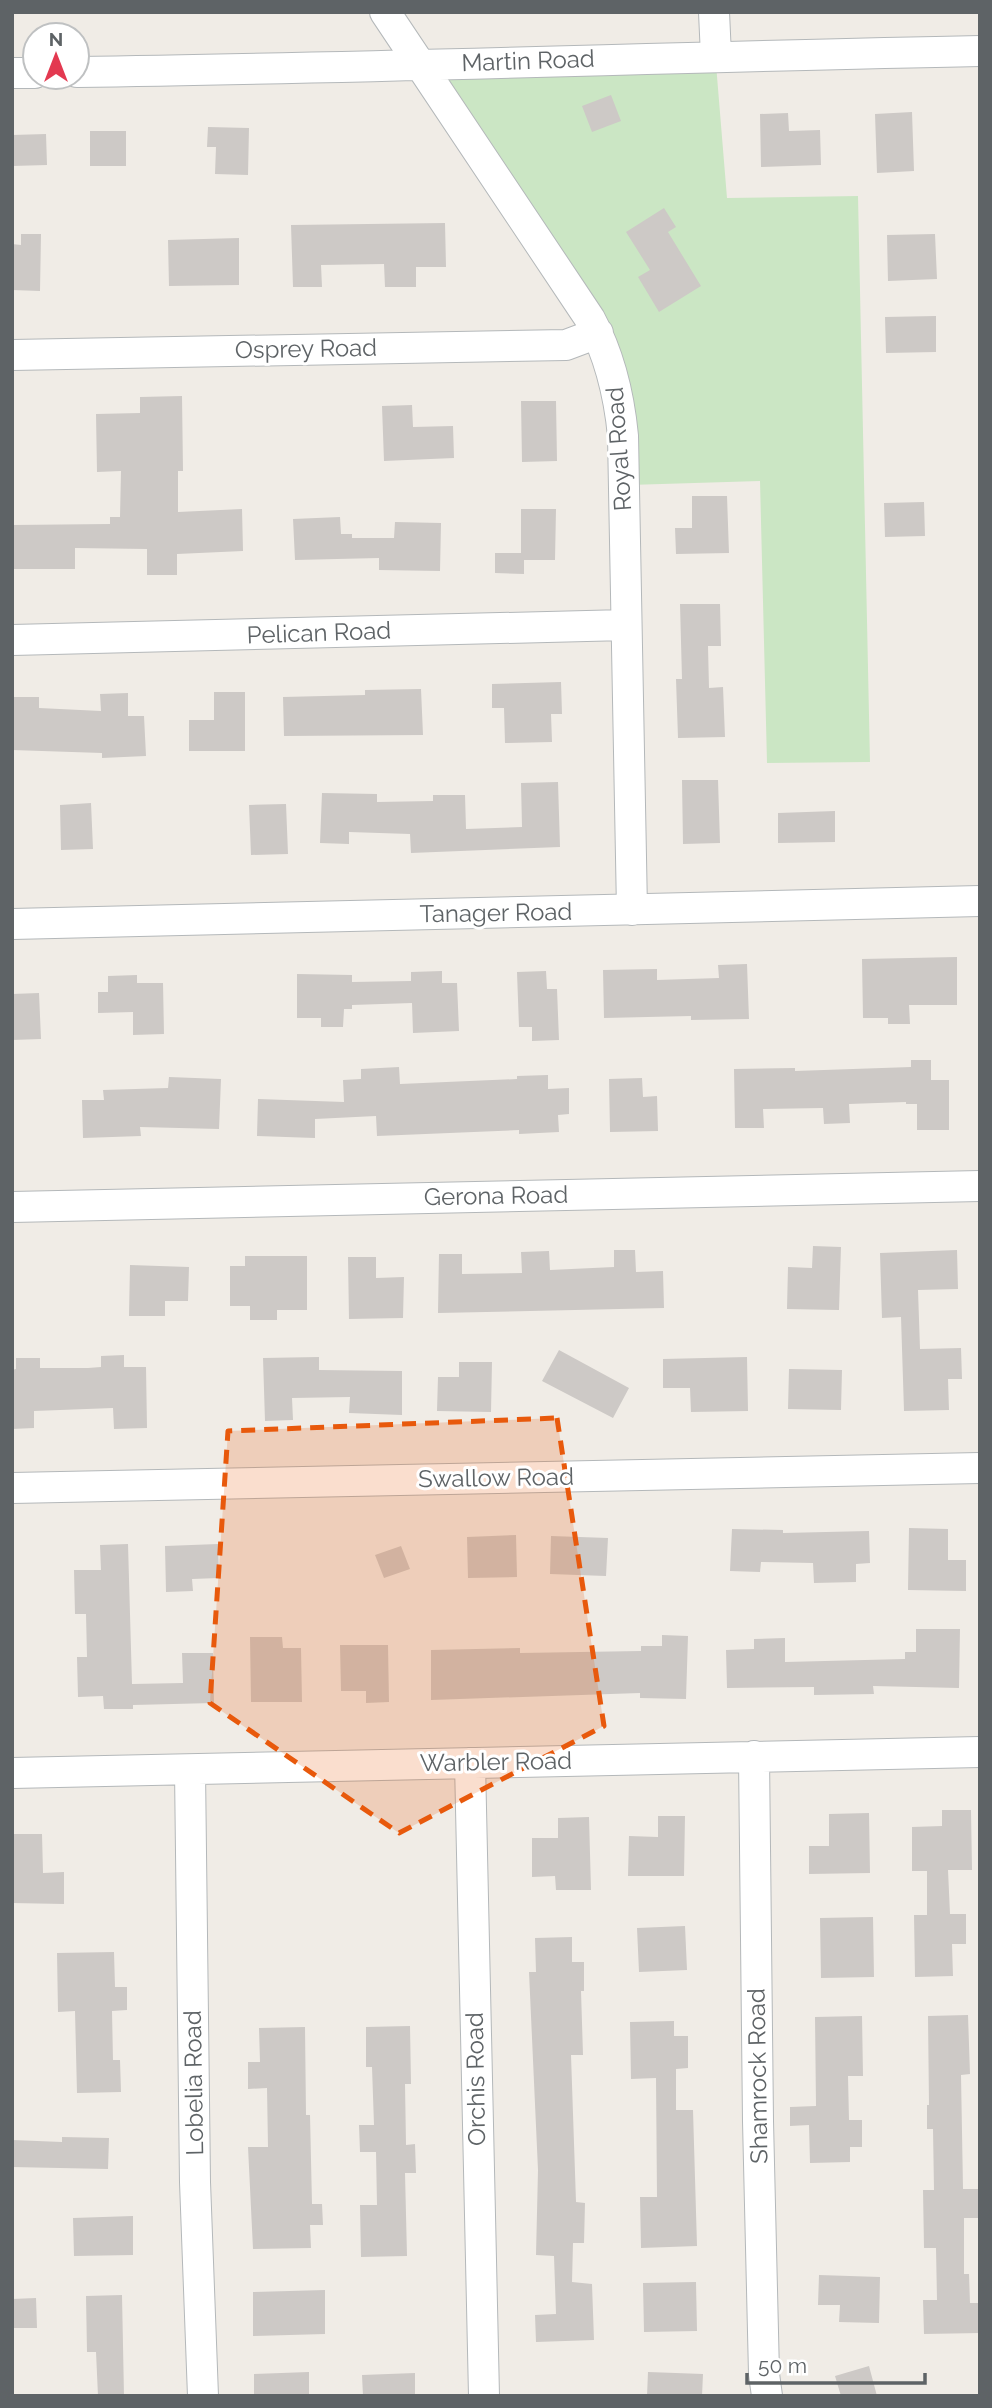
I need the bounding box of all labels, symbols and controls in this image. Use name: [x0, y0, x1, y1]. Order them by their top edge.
north arrow: [21, 21, 91, 91]
text: N: [49, 28, 63, 50]
street label: Martin Road: [461, 44, 595, 77]
street label: Osprey Road: [235, 333, 377, 364]
street label: Royal Road: [600, 386, 637, 512]
street label: Pelican Road: [246, 615, 392, 650]
street label: Tanager Road: [419, 897, 573, 928]
street label: Gerona Road: [424, 1180, 568, 1211]
street label: Swallow Road: [418, 1462, 574, 1493]
street label: Warbler Road: [420, 1746, 572, 1777]
street label: Shamrock Road: [741, 1988, 774, 2164]
street label: Lobelia Road: [178, 2010, 209, 2156]
street label: Orchis Road: [460, 2012, 491, 2146]
scale bar: [747, 2342, 926, 2386]
text: 50 m: [758, 2353, 807, 2378]

